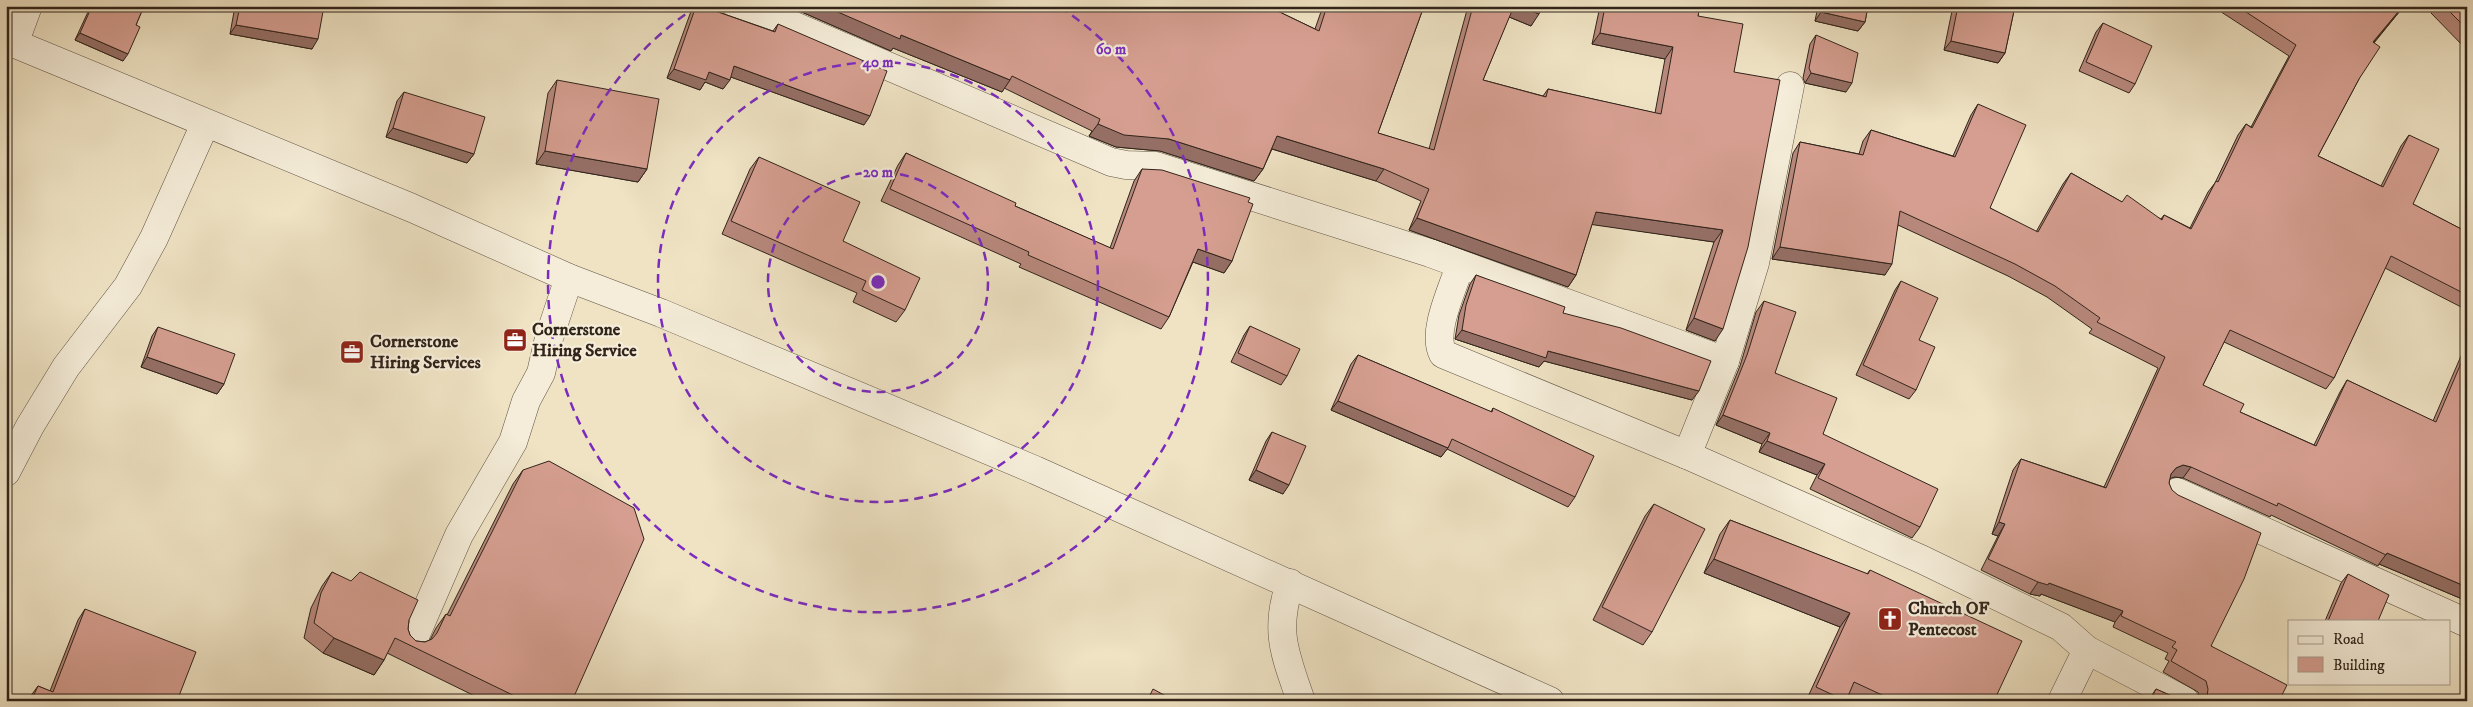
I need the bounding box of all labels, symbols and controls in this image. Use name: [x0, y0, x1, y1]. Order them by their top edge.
text: 60 m: [1096, 40, 1127, 59]
text: 40 m: [861, 53, 894, 72]
text: 20 m: [863, 163, 894, 182]
centre of rings: [869, 273, 887, 291]
place label: Cornerstone Hiring Service: [532, 319, 637, 362]
office icon: Cornerstone Hiring Service: [502, 327, 528, 353]
place label: Cornerstone Hiring Services: [370, 331, 481, 374]
office icon: Cornerstone Hiring Services: [339, 339, 365, 365]
place label: Church OF Pentecost: [1908, 598, 1990, 641]
church icon: Church OF Pentecost: [1877, 606, 1903, 632]
legend: [2288, 620, 2450, 684]
text: Road: [2333, 630, 2365, 649]
text: Building: [2333, 656, 2385, 675]

